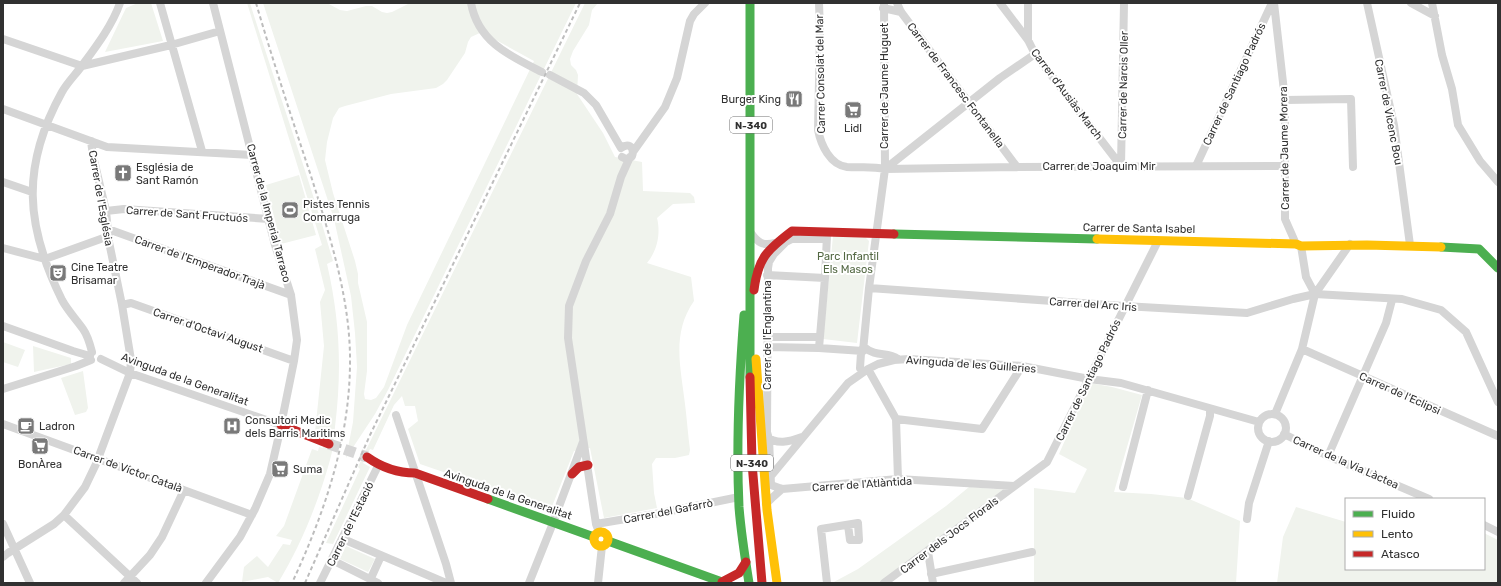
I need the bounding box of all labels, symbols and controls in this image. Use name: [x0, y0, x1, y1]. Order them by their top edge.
street label: Carrer Consolat del Mar: [813, 13, 828, 134]
street label: Carrer de Francesc Fontanella: [904, 20, 1007, 150]
street label: Carrer de Santiago Padrós: [1200, 21, 1269, 147]
street label: Carrer de Jaume Huguet: [878, 22, 891, 149]
street label: Carrer de Narcis Oller: [1116, 30, 1131, 139]
street label: Carrer d'Ausiàs March: [1028, 46, 1105, 142]
street label: Carrer de Vicenc Bou: [1372, 58, 1405, 166]
street label: Carrer de Jaume Morera: [1277, 86, 1292, 210]
restaurant icon: Burger King: [784, 89, 804, 109]
place label: Burger King: [721, 93, 781, 106]
supermarket icon: Lidl: [843, 100, 863, 120]
road number: N-340: [730, 117, 772, 133]
place label: Lidl: [844, 122, 862, 135]
street label: Carrer de la Imperial Tarraco: [244, 142, 293, 284]
street label: Carrer de l'Església: [86, 149, 115, 247]
street label: Carrer de Joaquim Mir: [1042, 160, 1156, 173]
place label: Església de Sant Ramón: [136, 161, 199, 187]
church icon: Església de Sant Ramón: [113, 163, 133, 183]
place label: Pistes Tennis Comarruga: [303, 198, 370, 224]
sports icon: Pistes Tennis Comarruga: [280, 200, 300, 220]
street label: Carrer de Sant Fructuós: [125, 204, 249, 225]
street label: Carrer de Santa Isabel: [1083, 221, 1195, 236]
street label: Carrer de l'Emperador Trajà: [133, 233, 267, 292]
park label: Parc Infantil Els Masos: [817, 250, 879, 276]
place label: Cine Teatre Brisamar: [71, 261, 128, 287]
theatre icon: Cine Teatre Brisamar: [48, 263, 68, 283]
street label: Carrer de l'Englantina: [761, 280, 774, 390]
street label: Carrer del Arc Iris: [1049, 295, 1138, 314]
street label: Carrer d'Octavi August: [151, 306, 265, 356]
street label: Carrer de Santiago Padrós: [1053, 317, 1124, 443]
street label: Avinguda de la Generalitat: [119, 350, 251, 409]
street label: Avinguda de les Guilleries: [905, 353, 1037, 376]
street label: Carrer de l'Eclipsi: [1357, 370, 1443, 417]
place label: Consultori Medic dels Barris Maritims: [245, 414, 346, 440]
cafe icon: Ladron: [16, 416, 36, 436]
hospital icon: Consultori Medic dels Barris Maritims: [222, 416, 242, 436]
place label: Ladron: [39, 420, 75, 433]
street label: Carrer de la Via Làctea: [1291, 433, 1401, 492]
supermarket icon: BonÀrea: [30, 436, 50, 456]
street label: Carrer de Víctor Català: [72, 444, 184, 495]
road number: N-340: [731, 455, 773, 471]
place label: BonÀrea: [18, 458, 62, 471]
supermarket icon: Suma: [270, 459, 290, 479]
place label: Suma: [293, 463, 322, 476]
street label: Avinguda de la Generalitat: [442, 466, 574, 523]
street label: Carrer de l'Atlàntida: [811, 475, 913, 494]
street label: Carrer de l'Estació: [324, 480, 377, 569]
street label: Carrer dels Jocs Florals: [898, 494, 1001, 577]
street label: Carrer del Gafarrò: [622, 496, 714, 527]
legend: [1345, 498, 1485, 570]
text: Fluido: [1381, 507, 1415, 521]
text: Lento: [1381, 527, 1413, 541]
text: Atasco: [1381, 547, 1420, 561]

